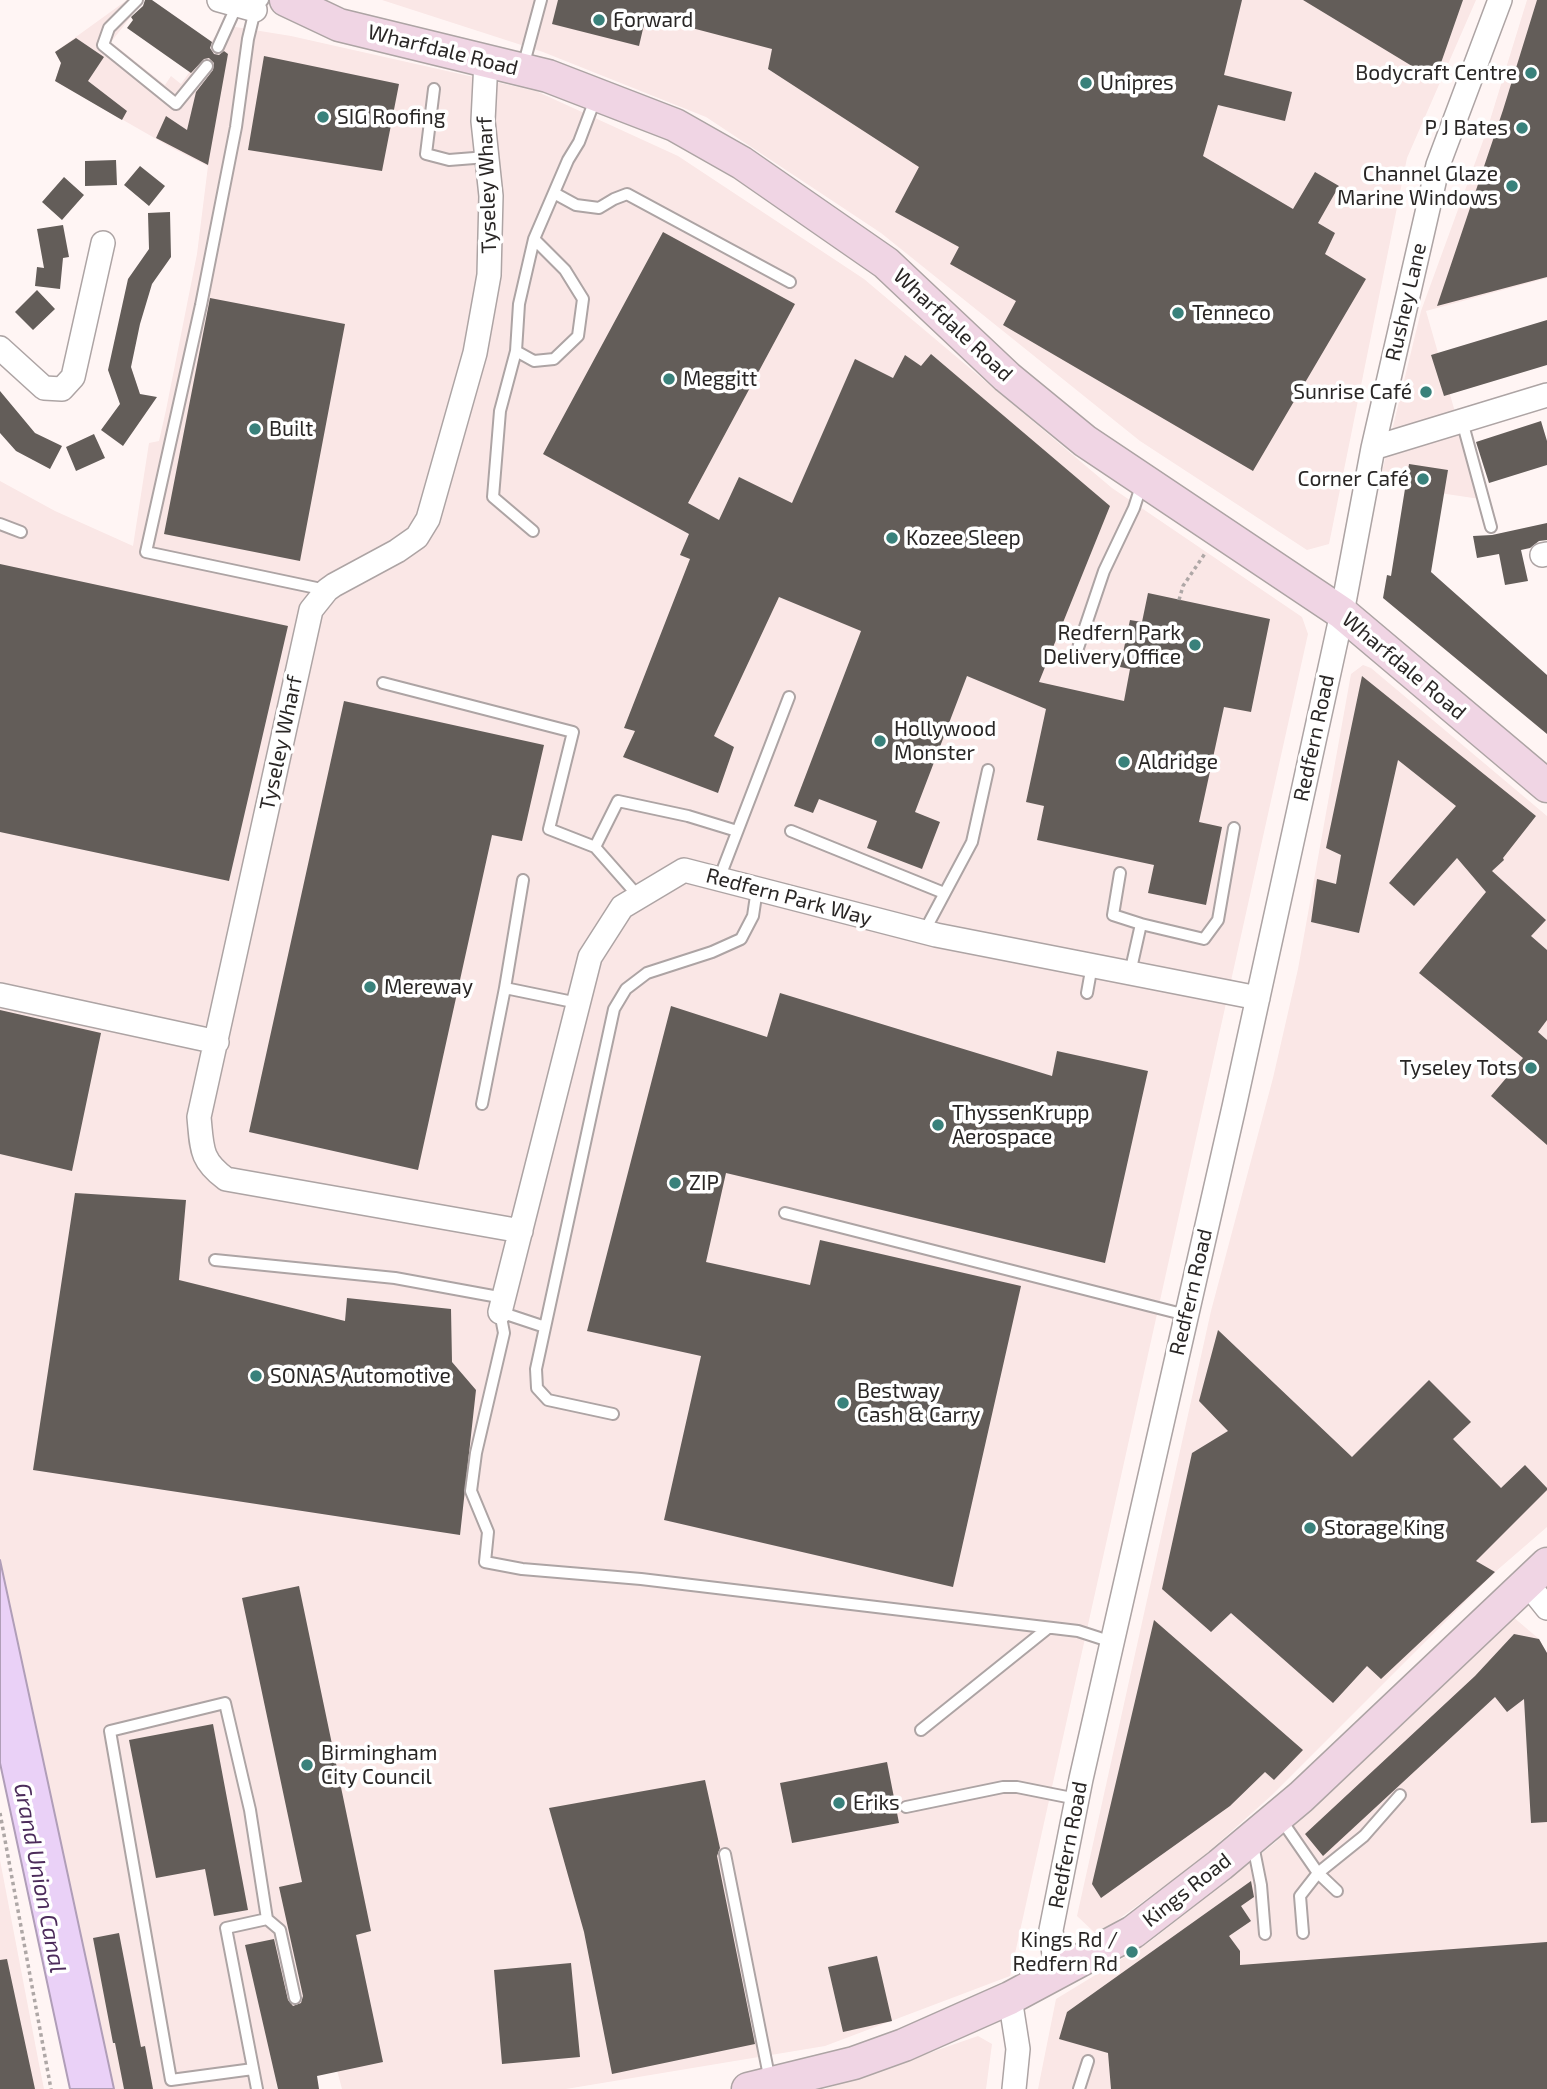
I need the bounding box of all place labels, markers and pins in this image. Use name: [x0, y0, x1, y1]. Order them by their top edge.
place label: Forward: [613, 7, 693, 33]
marker: Forward: [591, 12, 607, 28]
place label: Bodycraft Centre: [1355, 60, 1517, 86]
marker: Bodycraft Centre: [1523, 65, 1539, 81]
place label: Unipres: [1100, 70, 1174, 96]
marker: Unipres: [1078, 75, 1094, 91]
place label: SIG Roofing: [337, 104, 446, 130]
marker: SIG Roofing: [315, 109, 331, 125]
place label: P J Bates: [1425, 115, 1508, 141]
marker: P J Bates: [1514, 120, 1530, 136]
place label: Channel Glaze Marine Windows: [1337, 161, 1498, 211]
marker: Channel Glaze Marine Windows: [1504, 178, 1520, 194]
place label: Tenneco: [1192, 300, 1271, 326]
marker: Tenneco: [1170, 305, 1186, 321]
place label: Meggitt: [683, 366, 757, 392]
marker: Meggitt: [661, 371, 677, 387]
place label: Sunrise Café: [1293, 379, 1412, 405]
marker: Sunrise Café: [1418, 384, 1434, 400]
place label: Built: [269, 416, 313, 442]
marker: Built: [247, 421, 263, 437]
place label: Corner Café: [1298, 466, 1409, 492]
marker: Corner Café: [1415, 471, 1431, 487]
place label: Kozee Sleep: [906, 525, 1021, 551]
marker: Kozee Sleep: [884, 530, 900, 546]
place label: Redfern Park Delivery Office: [1043, 620, 1181, 670]
marker: Redfern Park Delivery Office: [1187, 637, 1203, 653]
place label: Hollywood Monster: [894, 716, 996, 766]
marker: Hollywood Monster: [872, 733, 888, 749]
place label: Aldridge: [1138, 749, 1218, 775]
marker: Aldridge: [1116, 754, 1132, 770]
place label: Mereway: [384, 974, 473, 1000]
marker: Mereway: [362, 979, 378, 995]
place label: Tyseley Tots: [1400, 1055, 1517, 1081]
marker: Tyseley Tots: [1523, 1060, 1539, 1076]
place label: ThyssenKrupp Aerospace: [952, 1100, 1089, 1150]
marker: ThyssenKrupp Aerospace: [930, 1117, 946, 1133]
place label: ZIP: [689, 1170, 719, 1196]
marker: ZIP: [667, 1175, 683, 1191]
place label: SONAS Automotive: [270, 1363, 451, 1389]
marker: SONAS Automotive: [248, 1368, 264, 1384]
place label: Bestway Cash & Carry: [857, 1378, 980, 1428]
marker: Bestway Cash & Carry: [835, 1395, 851, 1411]
place label: Storage King: [1324, 1515, 1445, 1541]
marker: Storage King: [1302, 1520, 1318, 1536]
place label: Birmingham City Council: [321, 1740, 437, 1790]
marker: Birmingham City Council: [299, 1757, 315, 1773]
place label: Eriks: [853, 1790, 900, 1816]
marker: Eriks: [831, 1795, 847, 1811]
place label: Kings Rd / Redfern Rd: [1012, 1927, 1118, 1977]
marker: Kings Rd / Redfern Rd: [1124, 1944, 1140, 1960]

